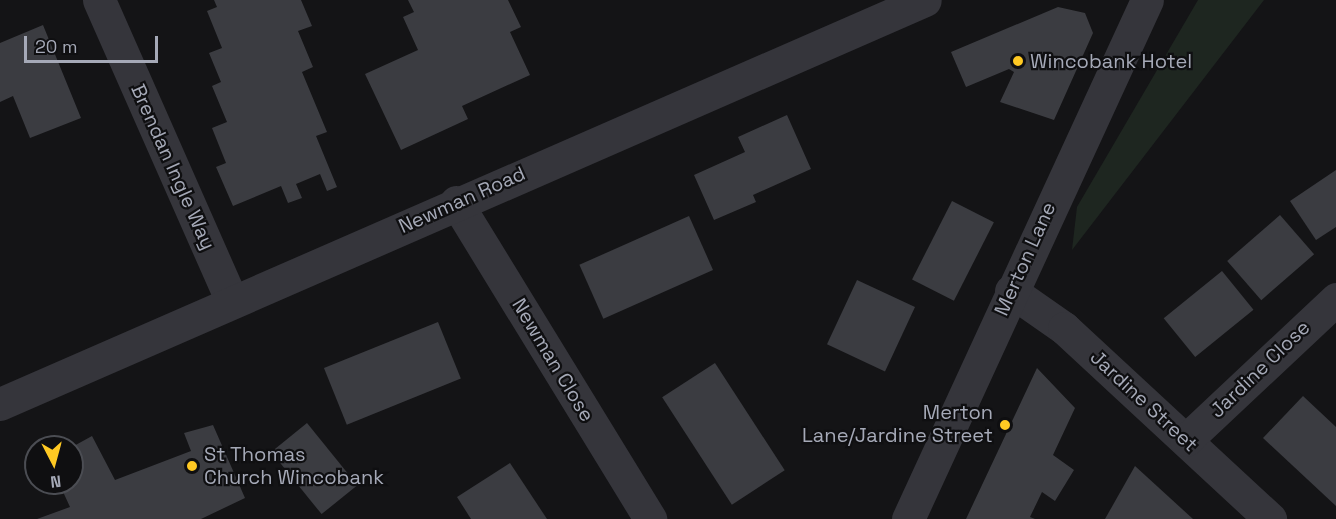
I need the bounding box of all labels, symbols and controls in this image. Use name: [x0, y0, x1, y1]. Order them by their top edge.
scale bar: [27, 24, 160, 62]
text: 20 m: [35, 35, 78, 58]
place label: Wincobank Hotel: [1030, 49, 1192, 73]
marker: Wincobank Hotel: [1011, 54, 1025, 68]
street label: Brendan Ingle Way: [126, 80, 220, 254]
street label: Newman Road: [395, 161, 529, 239]
street label: Merton Lane: [989, 198, 1061, 320]
street label: Newman Close: [507, 294, 599, 426]
street label: Jardine Close: [1205, 315, 1315, 423]
street label: Jardine Street: [1085, 345, 1203, 457]
place label: Merton Lane/Jardine Street: [802, 401, 993, 448]
marker: Merton Lane/Jardine Street: [998, 418, 1012, 432]
north arrow: [24, 435, 84, 495]
place label: St Thomas Church Wincobank: [204, 442, 384, 489]
marker: St Thomas Church Wincobank: [185, 459, 199, 473]
text: N: [49, 470, 62, 492]

